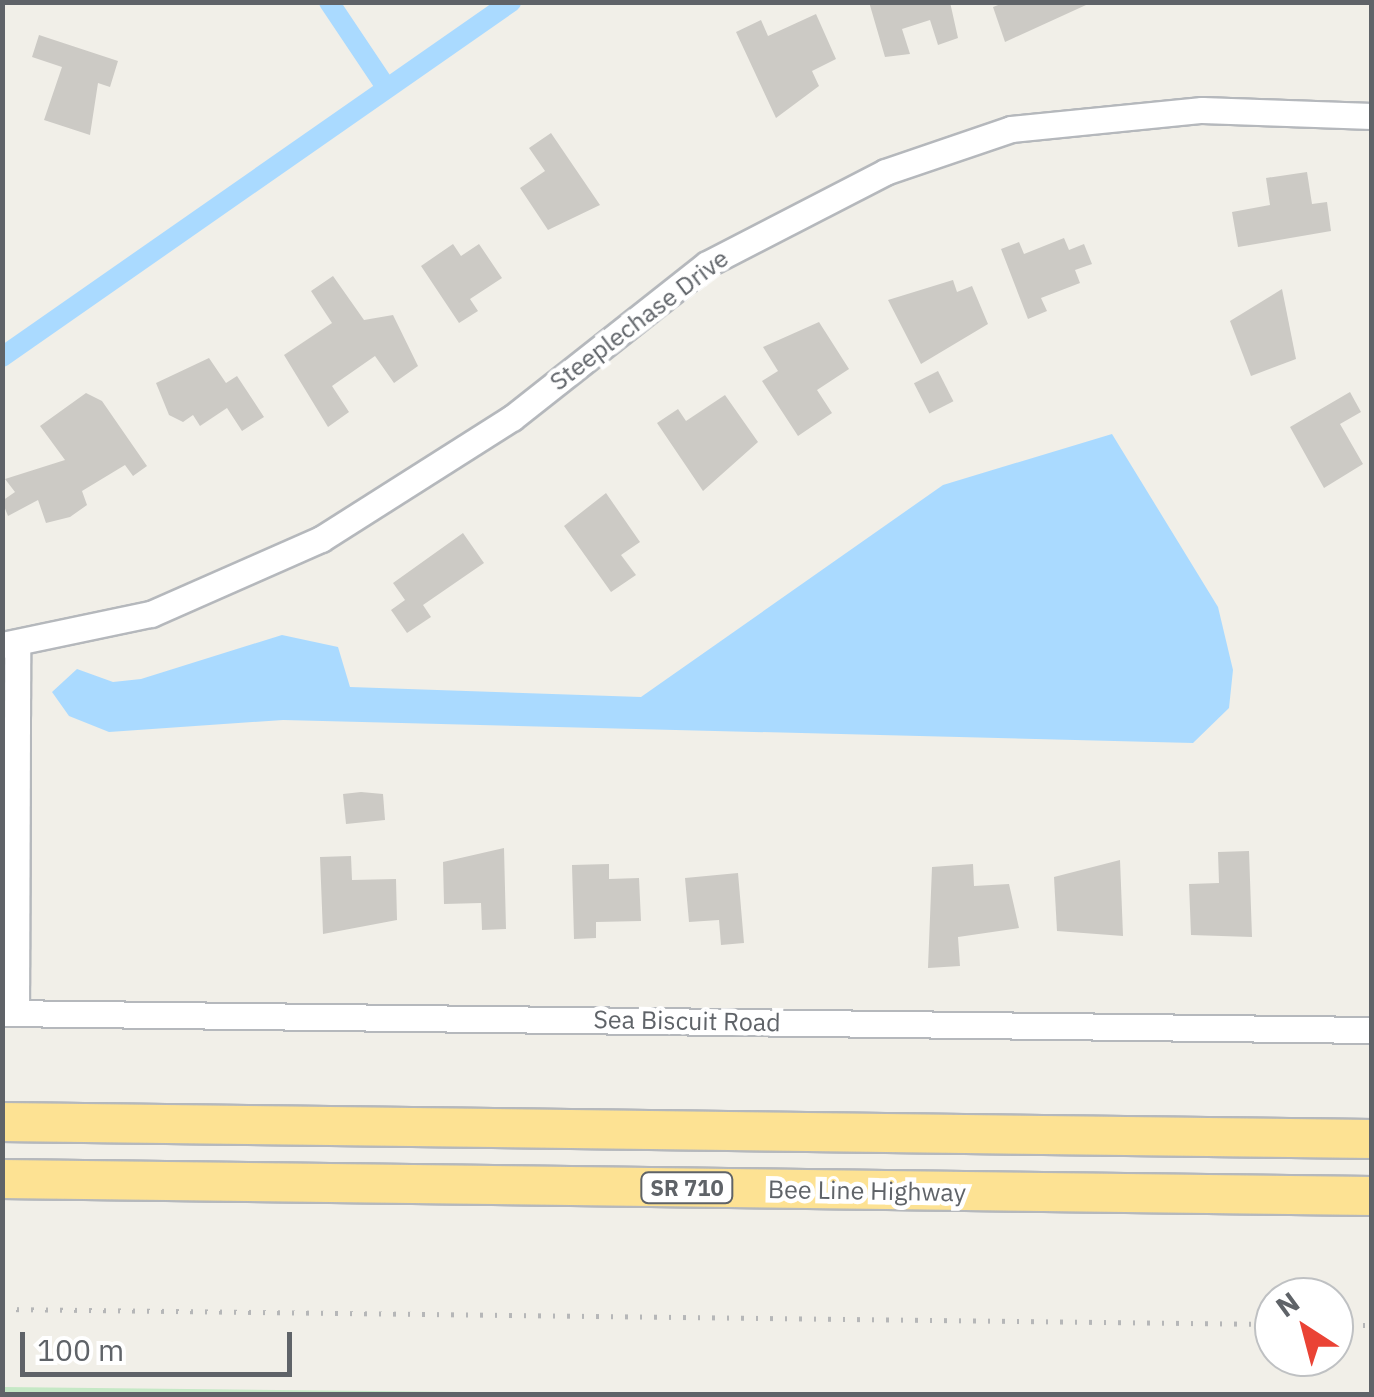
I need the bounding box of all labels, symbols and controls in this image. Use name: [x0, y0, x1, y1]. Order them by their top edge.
street label: Steeplechase Drive: [544, 243, 734, 397]
street label: Sea Biscuit Road: [593, 1004, 781, 1038]
road number: SR 710: [640, 1171, 734, 1205]
street label: Bee Line Highway: [768, 1174, 966, 1208]
north arrow: [1254, 1277, 1354, 1377]
text: N: [1268, 1283, 1306, 1325]
scale bar: [25, 1312, 298, 1374]
text: 100 m: [37, 1330, 124, 1369]

